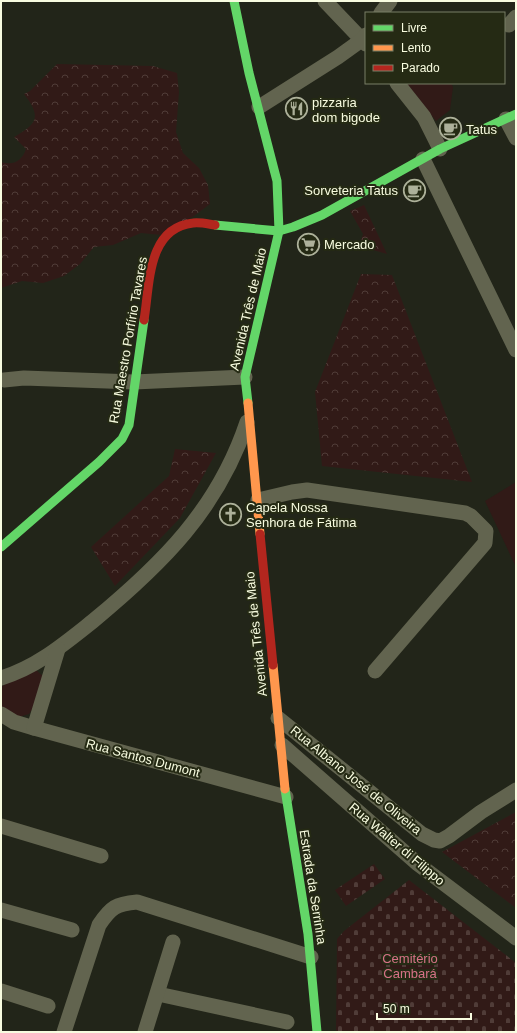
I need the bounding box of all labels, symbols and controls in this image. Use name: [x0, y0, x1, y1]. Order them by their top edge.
legend: [365, 12, 505, 84]
text: Livre: [401, 21, 427, 35]
text: Lento: [401, 41, 431, 55]
text: Parado: [401, 61, 440, 75]
place label: pizzaria dom bigode: [312, 95, 380, 125]
restaurant icon: pizzaria dom bigode: [284, 96, 310, 122]
cafe icon: Tatus: [438, 116, 464, 142]
place label: Tatus: [466, 122, 498, 137]
cafe icon: Sorveteria Tatus: [401, 177, 427, 203]
place label: Sorveteria Tatus: [304, 183, 398, 198]
supermarket icon: Mercado: [296, 231, 322, 257]
place label: Mercado: [324, 237, 375, 252]
street label: Avenida Três de Maio: [227, 246, 269, 372]
street label: Rua Maestro Porfírio Tavares: [106, 255, 150, 424]
place label: Capela Nossa Senhora de Fátima: [246, 500, 357, 530]
church icon: Capela Nossa Senhora de Fátima: [218, 501, 244, 527]
street label: Avenida Três de Maio: [242, 571, 270, 697]
street label: Rua Albano José de Oliveira: [288, 723, 425, 838]
street label: Rua Santos Dumont: [85, 736, 202, 780]
street label: Rua Walter di Filippo: [346, 800, 448, 888]
street label: Estrada da Serrinha: [297, 829, 330, 946]
park label: Cemitério Cambará: [382, 951, 438, 981]
scale bar: [377, 995, 471, 1021]
text: 50 m: [383, 1002, 410, 1016]

